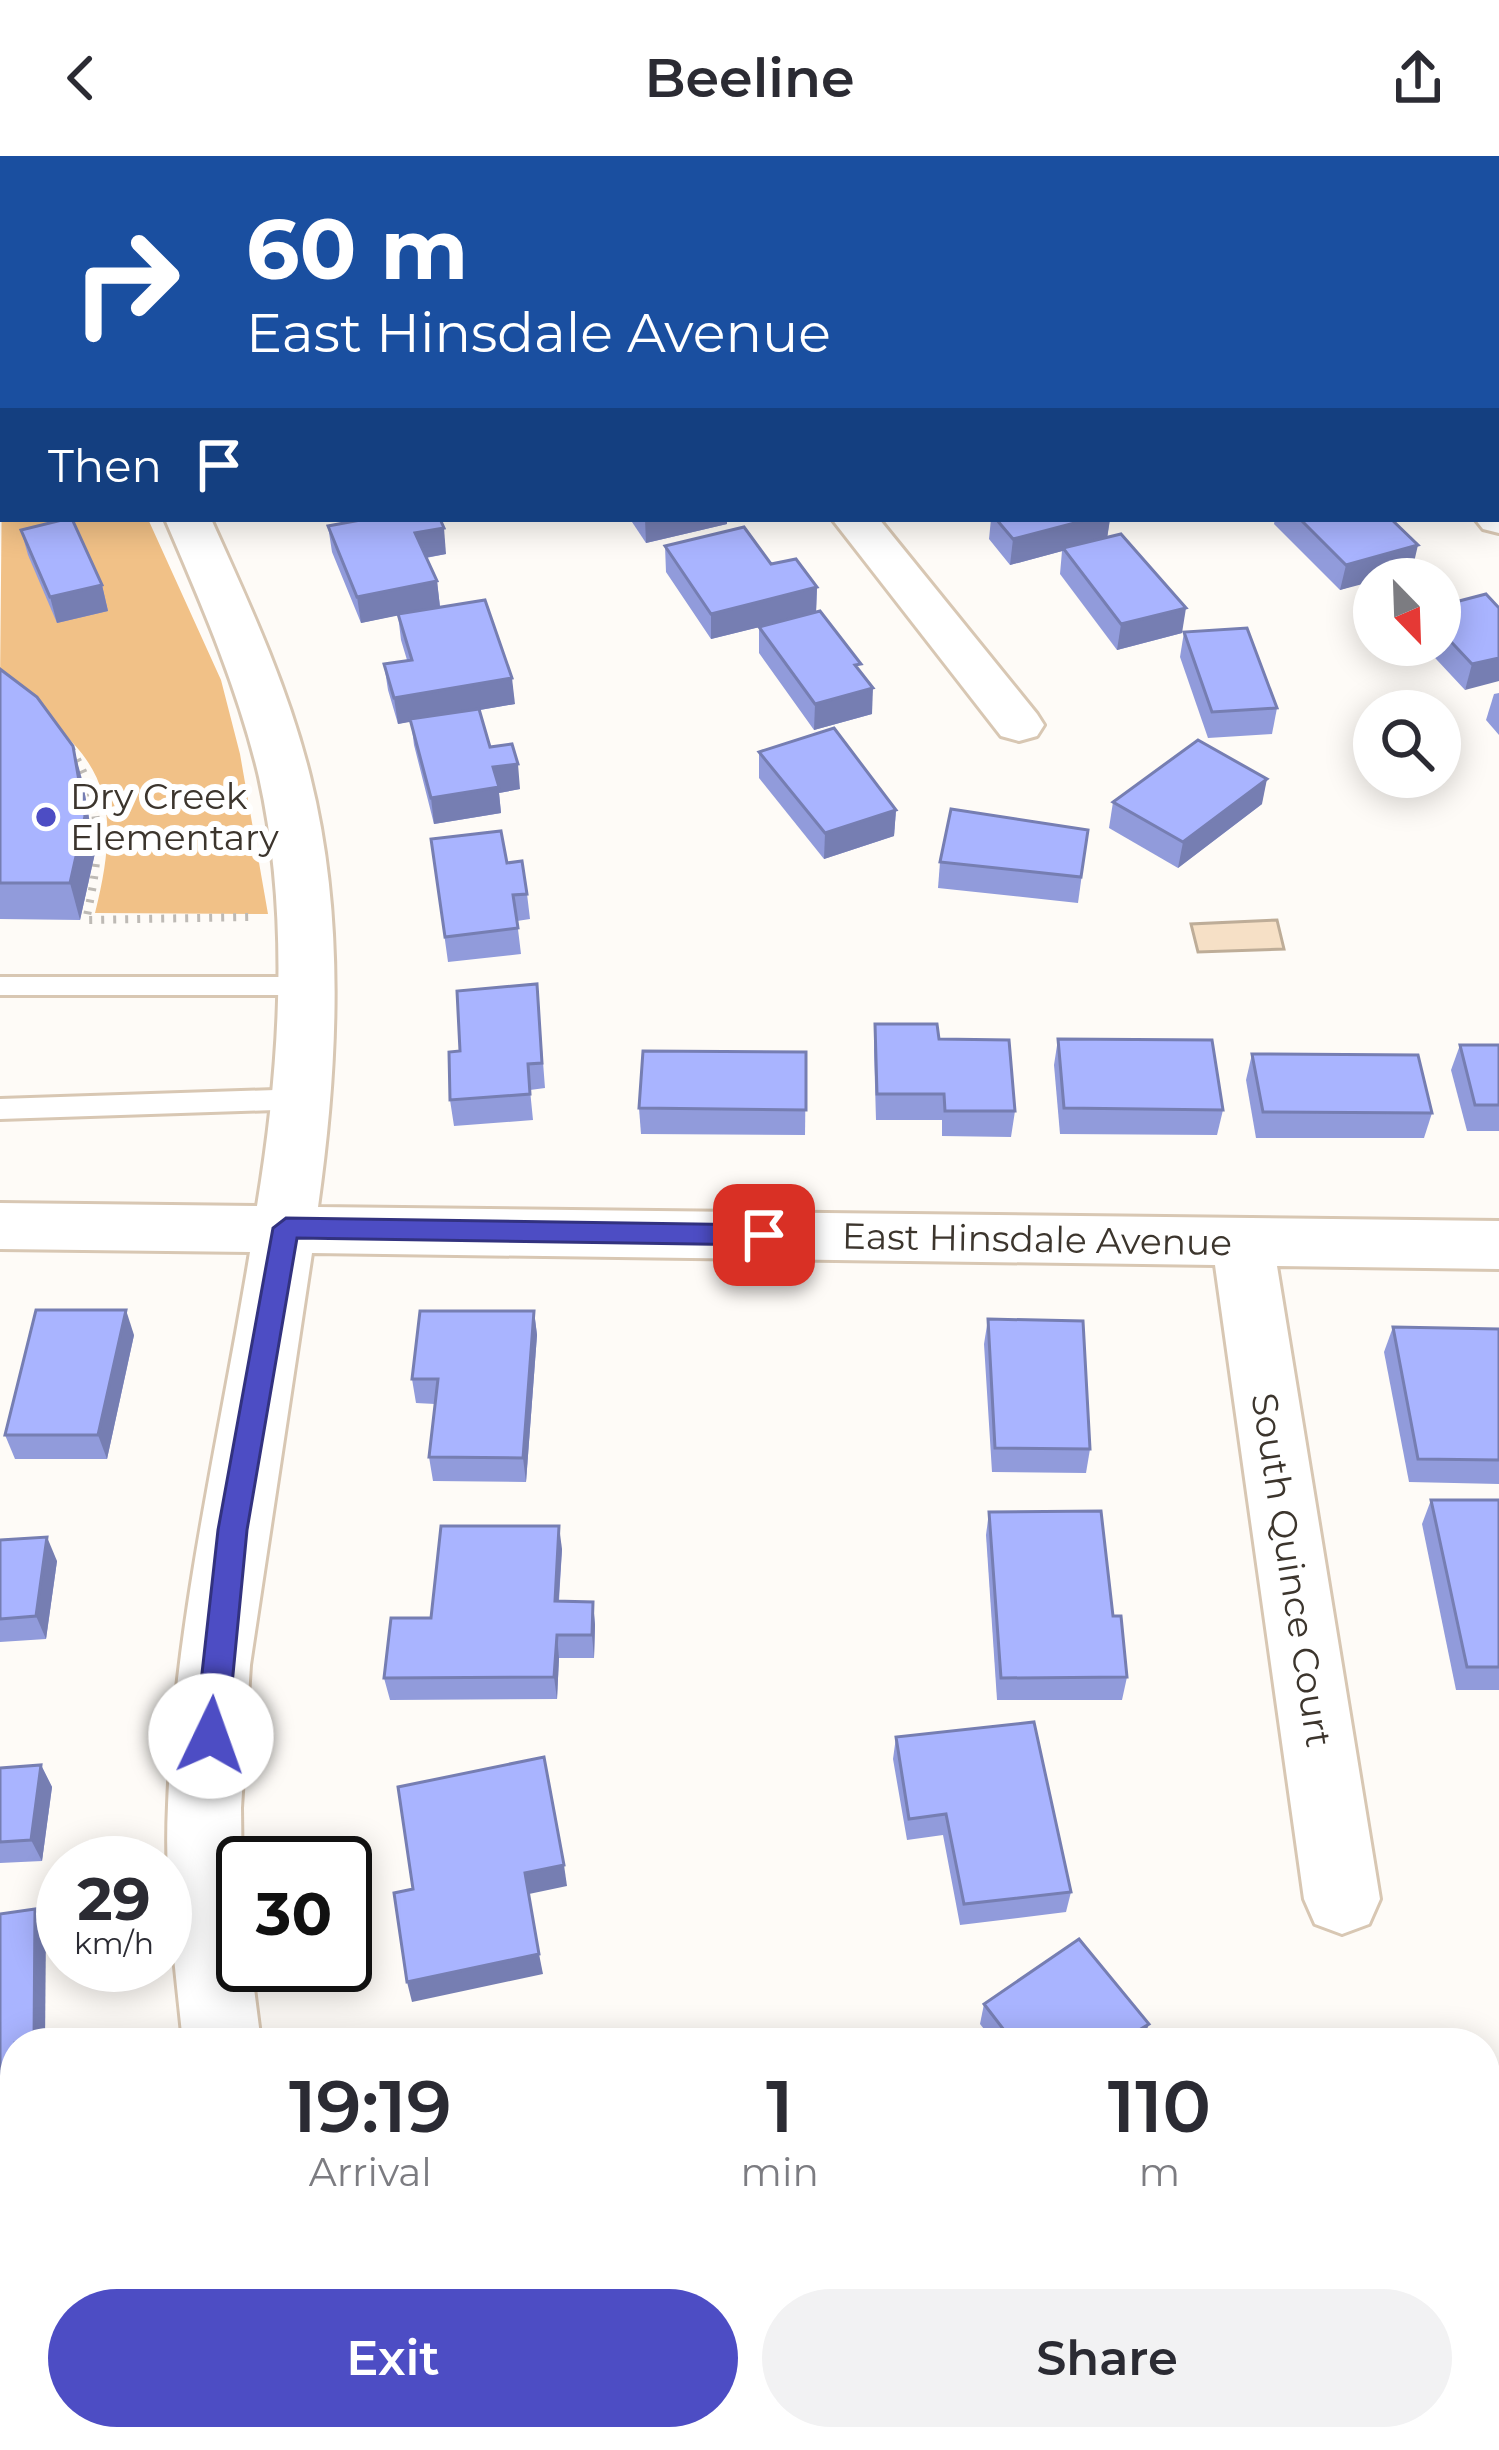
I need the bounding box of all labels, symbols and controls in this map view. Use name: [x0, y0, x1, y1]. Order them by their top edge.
icon: back: [48, 45, 114, 111]
text: Beeline: [644, 45, 855, 111]
icon: share: [1385, 45, 1451, 111]
text: 60 m: [246, 198, 468, 300]
icon: right: [48, 204, 204, 360]
text: East Hinsdale Avenue: [246, 300, 831, 366]
icon: arrive: [186, 432, 252, 498]
text: Then: [48, 438, 162, 493]
north arrow: [1353, 558, 1461, 666]
map controls: [1353, 558, 1461, 798]
button: search: [1353, 690, 1461, 798]
place label: Dry Creek Elementary: [70, 774, 279, 859]
marker: Dry Creek Elementary: [33, 804, 59, 830]
pin: [713, 1184, 815, 1286]
icon: arrive: [731, 1202, 797, 1268]
street label: East Hinsdale Avenue: [842, 1214, 1232, 1264]
street label: South Quince Court: [1242, 1390, 1342, 1750]
position arrow: [148, 1673, 274, 1799]
speed limit sign: 30: [216, 1836, 372, 1992]
text: 29: [77, 1862, 151, 1935]
text: km/h: [74, 1925, 154, 1962]
text: 19:19: [289, 2062, 452, 2150]
text: 1: [766, 2062, 793, 2150]
text: 110: [1108, 2062, 1211, 2150]
text: Arrival: [309, 2148, 432, 2196]
text: min: [741, 2148, 819, 2196]
text: m: [1139, 2148, 1180, 2196]
button: Exit: [48, 2289, 738, 2427]
button: Share: [762, 2289, 1452, 2427]

